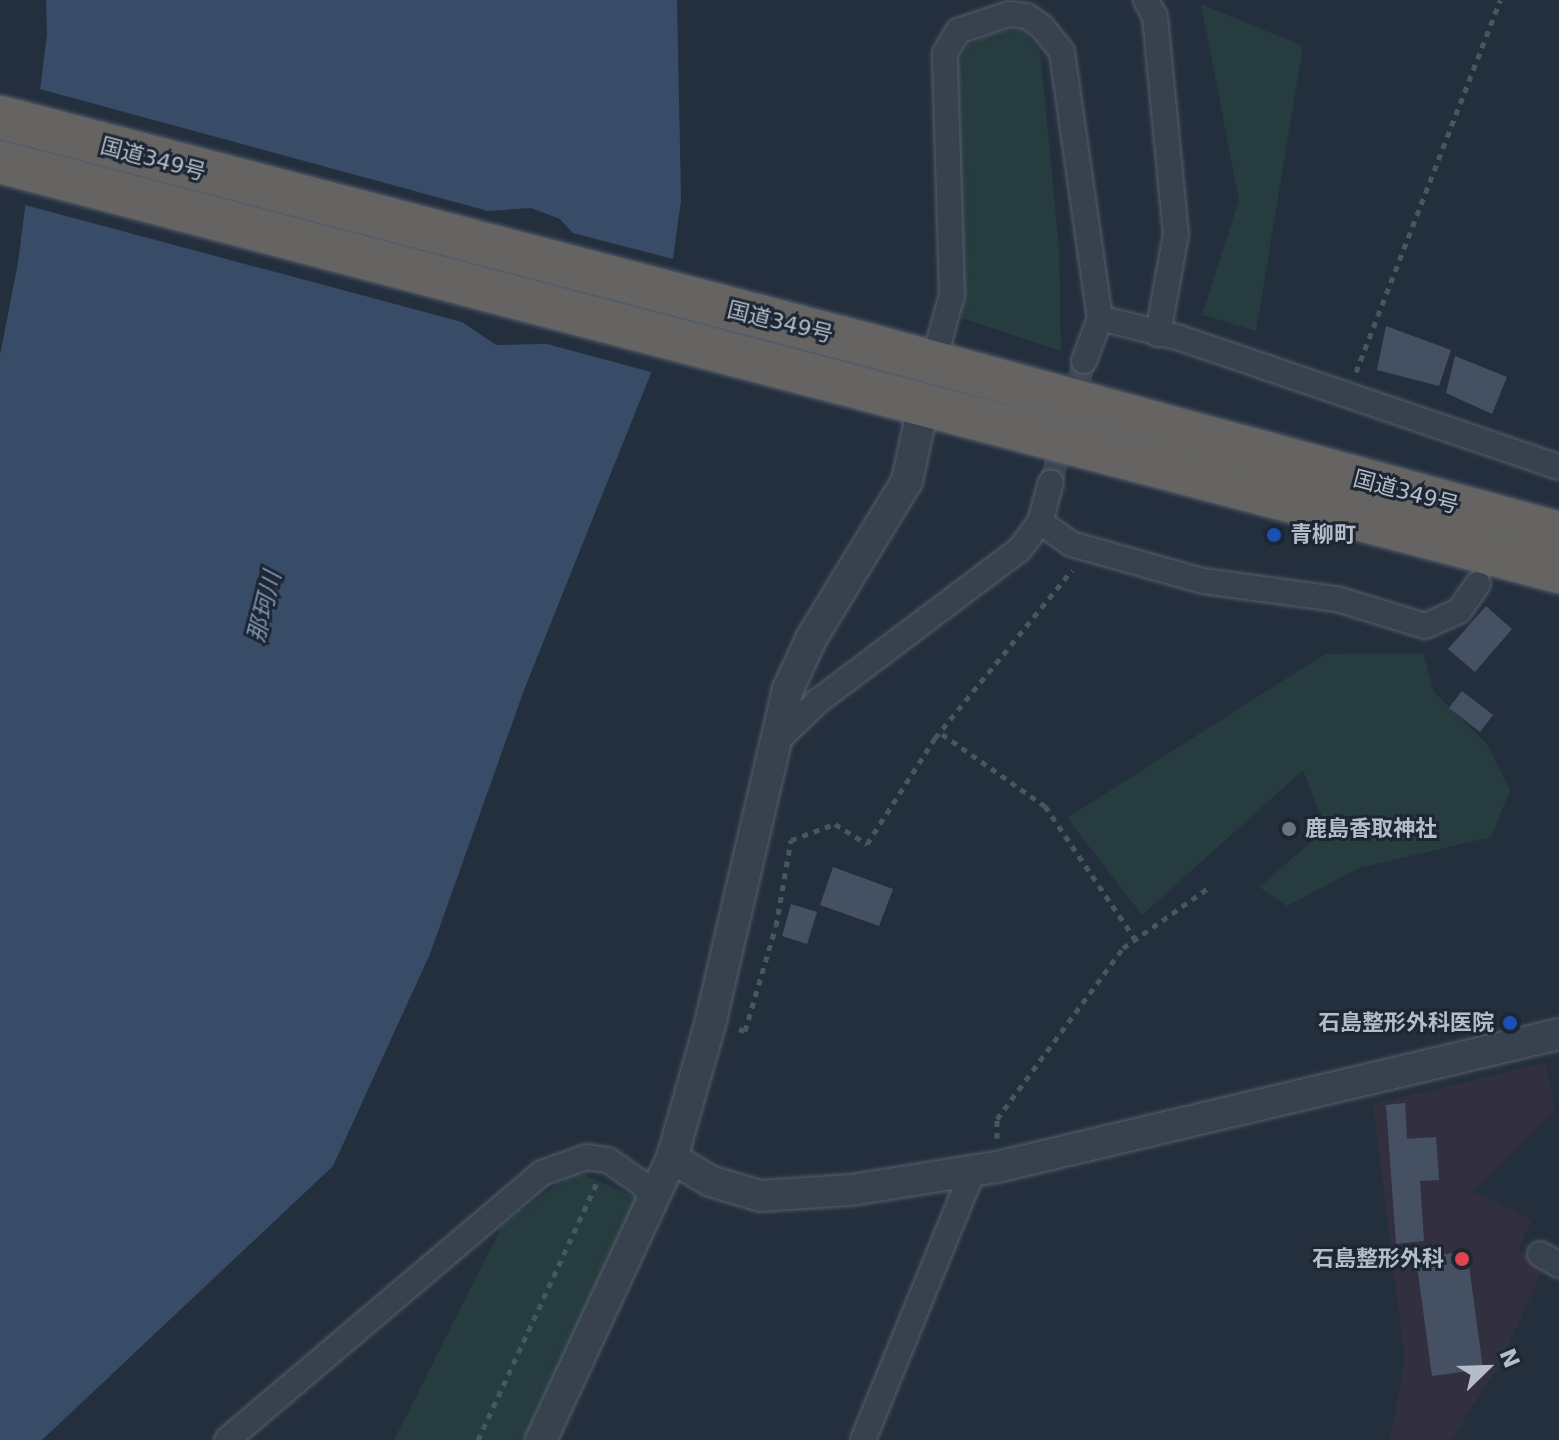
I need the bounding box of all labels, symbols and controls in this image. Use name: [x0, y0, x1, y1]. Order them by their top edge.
street label: 国道349号: [97, 132, 209, 186]
street label: 国道349号: [724, 296, 836, 348]
street label: 国道349号: [1350, 465, 1462, 519]
place label: 青柳町: [1290, 522, 1356, 548]
marker: 青柳町: [1265, 526, 1283, 544]
water label: 那珂川: [242, 569, 288, 645]
place label: 鹿島香取神社: [1305, 816, 1437, 842]
marker: 鹿島香取神社: [1280, 820, 1298, 838]
place label: 石島整形外科医院: [1318, 1010, 1494, 1036]
marker: 石島整形外科医院: [1501, 1014, 1519, 1032]
place label: 石島整形外科: [1312, 1246, 1444, 1272]
marker: 石島整形外科: [1451, 1248, 1473, 1270]
north arrow: [1447, 1328, 1527, 1408]
text: N: [1494, 1345, 1525, 1372]

